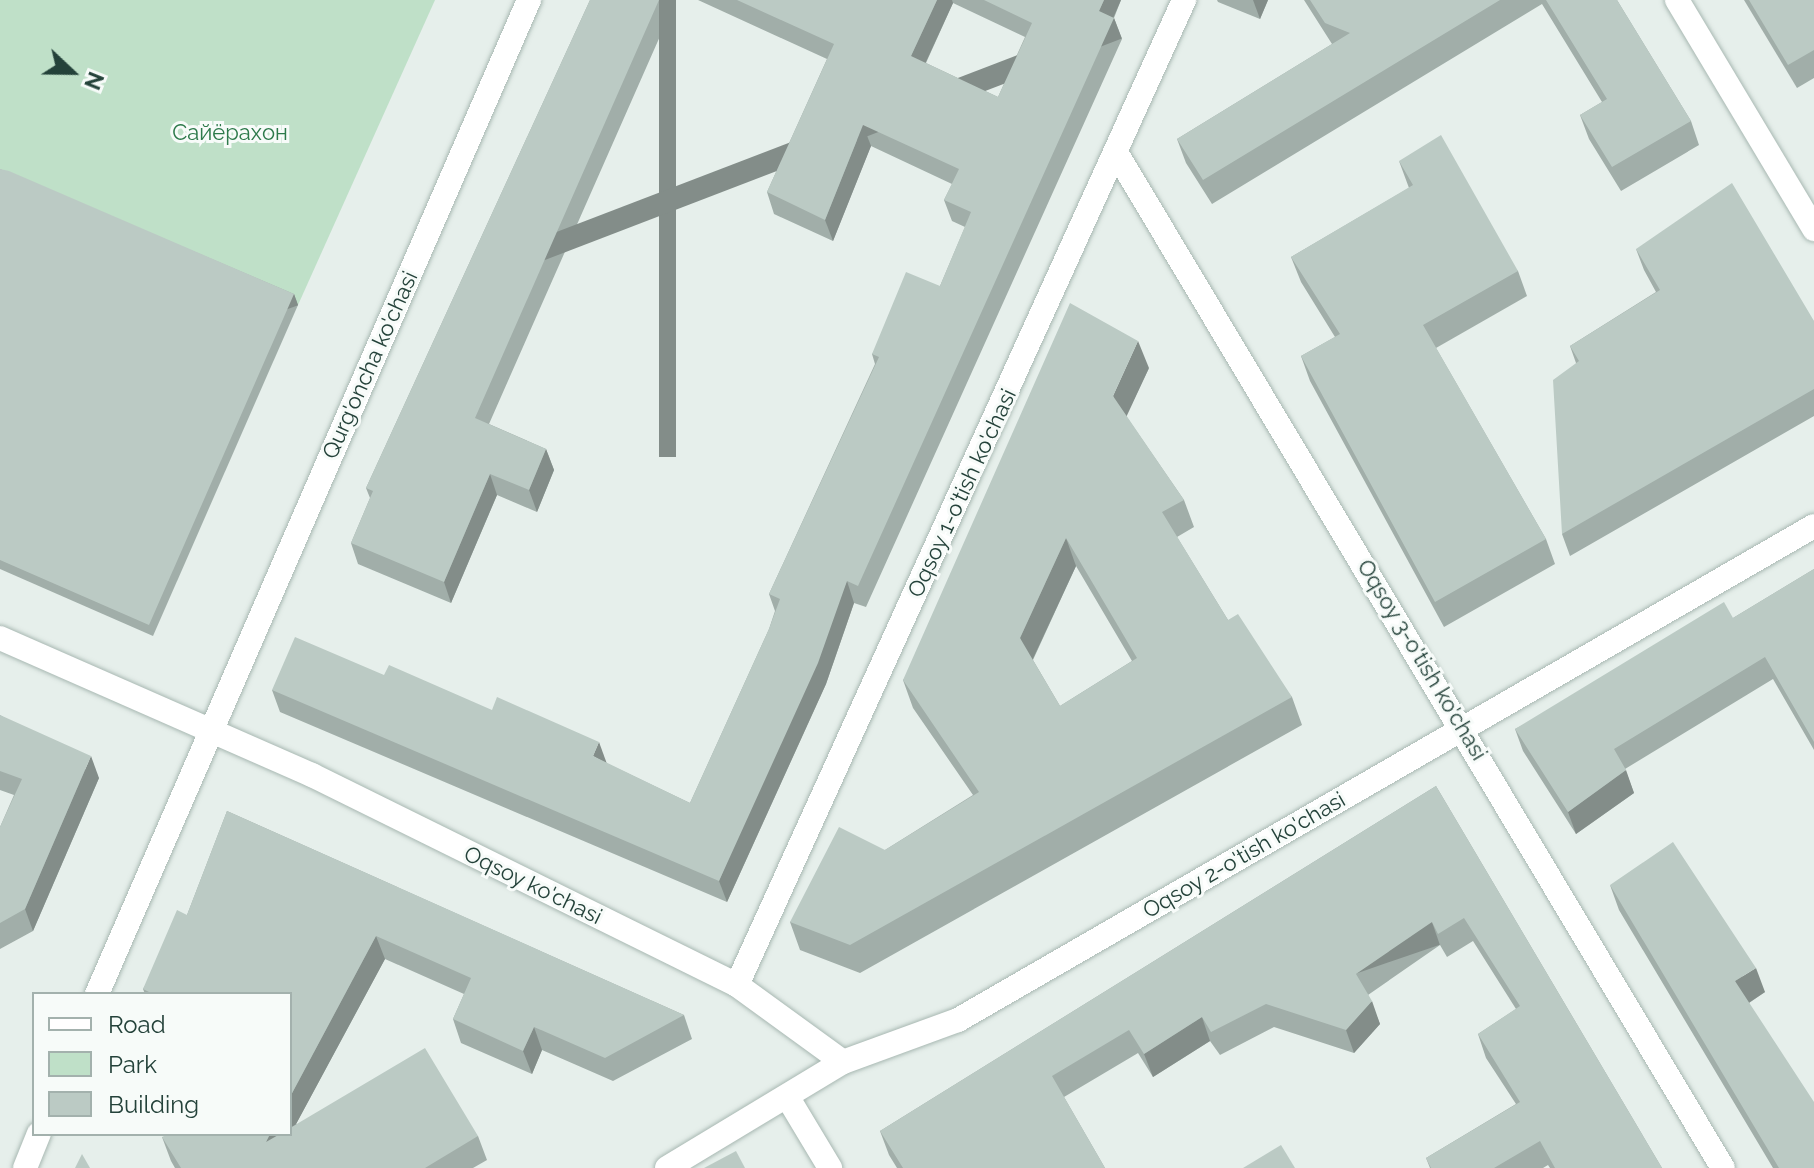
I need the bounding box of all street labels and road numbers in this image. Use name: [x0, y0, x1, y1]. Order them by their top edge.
street label: Qurg'oncha ko'chasi: [317, 267, 423, 463]
street label: Oqsoy 1-o'tish ko'chasi: [902, 384, 1022, 602]
street label: Oqsoy 3-o'tish ko'chasi: [1351, 555, 1493, 765]
street label: Oqsoy 2-o'tish ko'chasi: [1138, 786, 1350, 924]
street label: Oqsoy ko'chasi: [460, 840, 606, 930]

